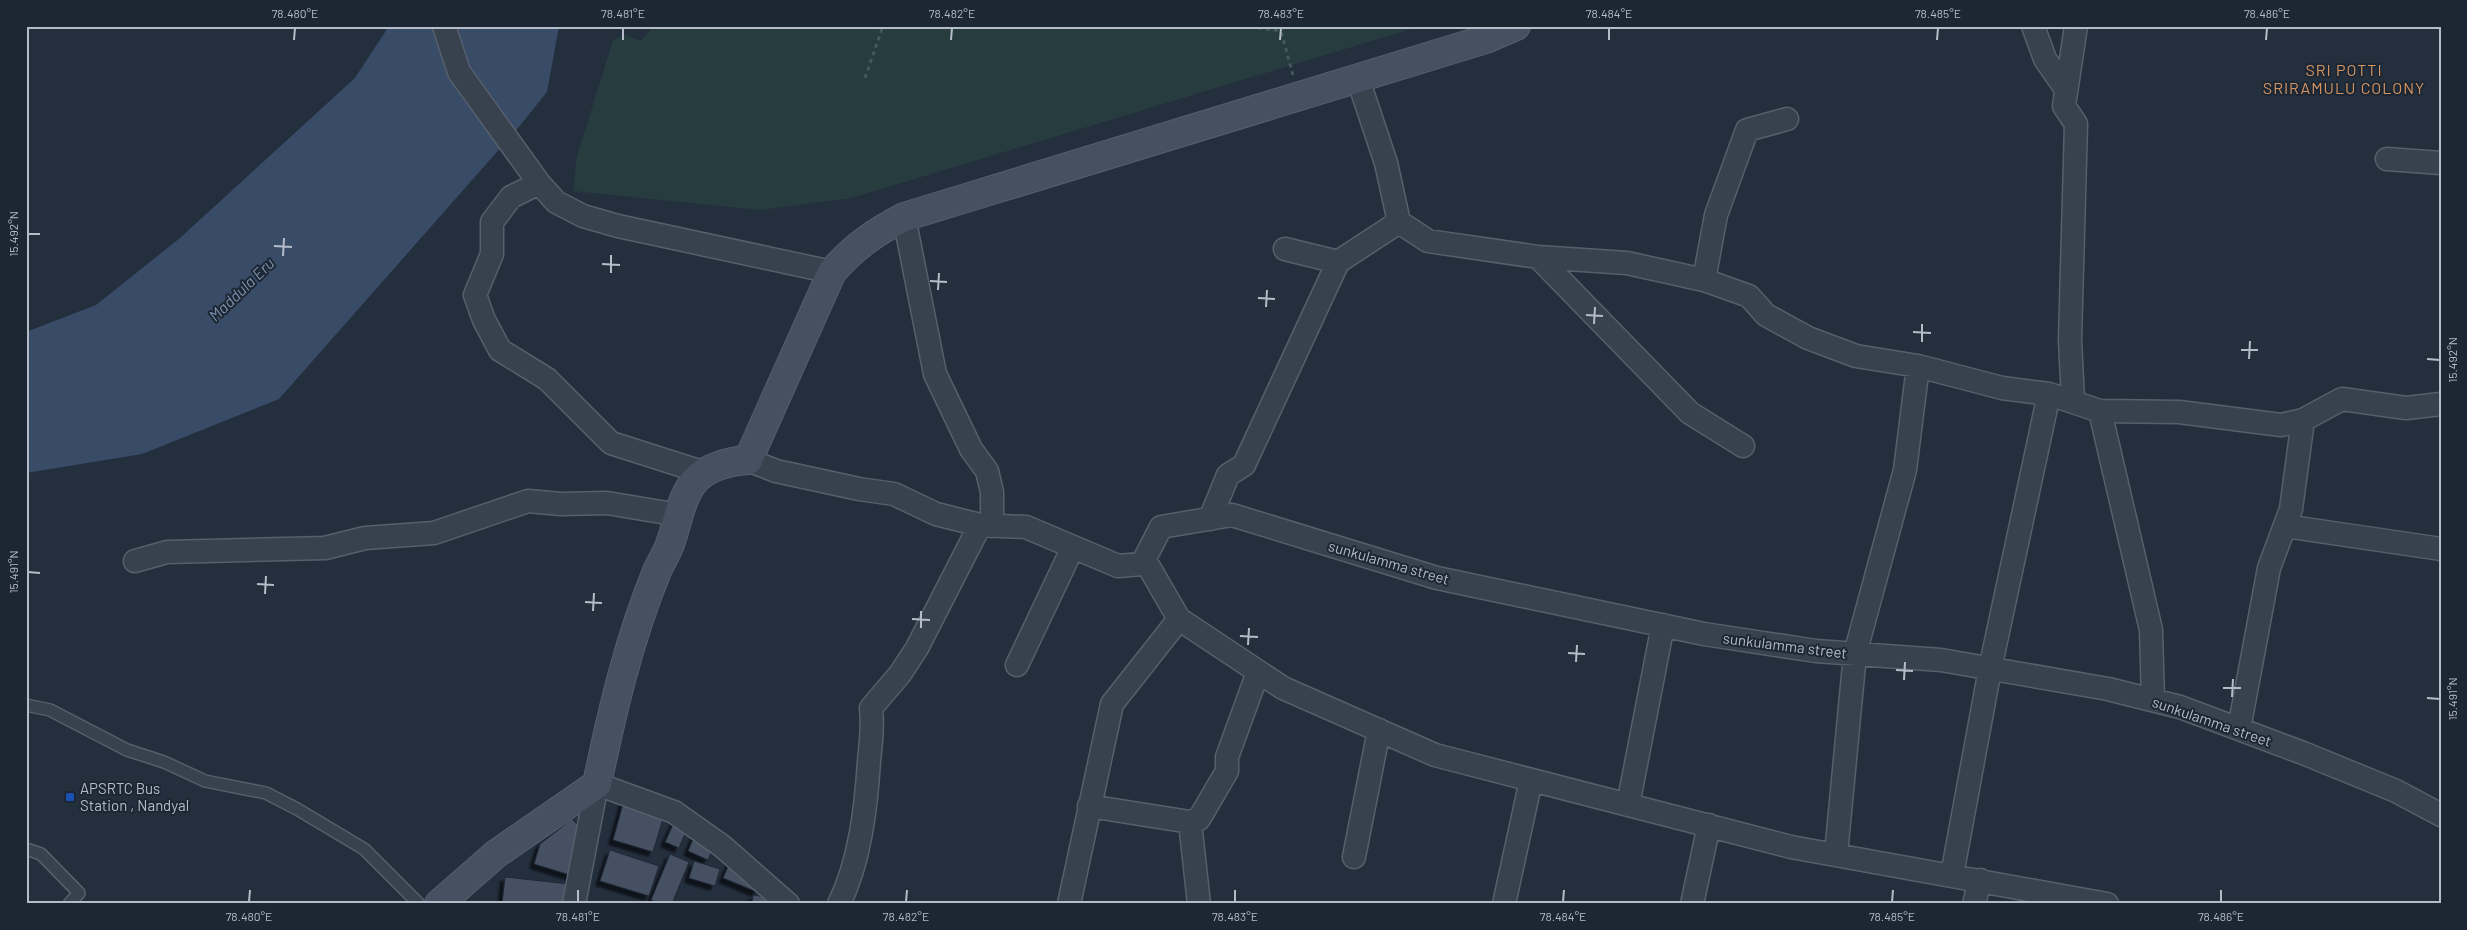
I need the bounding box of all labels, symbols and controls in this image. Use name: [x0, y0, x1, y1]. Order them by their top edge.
text: 78.480°E: [272, 6, 318, 20]
text: 78.481°E: [601, 6, 645, 20]
text: 78.482°E: [929, 6, 975, 20]
text: 78.483°E: [1258, 6, 1304, 20]
text: 78.484°E: [1586, 6, 1632, 20]
text: 78.485°E: [1915, 6, 1961, 20]
text: 78.486°E: [2244, 6, 2290, 20]
district label: SRI POTTI SRIRAMULU COLONY: [2263, 60, 2425, 97]
text: 15.492°N: [6, 211, 20, 257]
water label: Maddula Eru: [204, 253, 278, 325]
text: 15.492°N: [2445, 337, 2459, 383]
street label: sunkulamma street: [1327, 536, 1451, 588]
text: 15.491°N: [6, 550, 20, 594]
street label: sunkulamma street: [1722, 628, 1848, 662]
text: 15.491°N: [2445, 677, 2459, 721]
street label: sunkulamma street: [2150, 692, 2274, 750]
place label: APSRTC Bus Station , Nandyal: [80, 779, 189, 814]
marker: APSRTC Bus Station , Nandyal: [64, 791, 76, 803]
text: 78.480°E: [226, 909, 272, 923]
text: 78.481°E: [556, 909, 600, 923]
text: 78.482°E: [883, 909, 929, 923]
text: 78.483°E: [1212, 909, 1258, 923]
text: 78.484°E: [1540, 909, 1586, 923]
text: 78.485°E: [1869, 909, 1915, 923]
text: 78.486°E: [2198, 909, 2244, 923]

